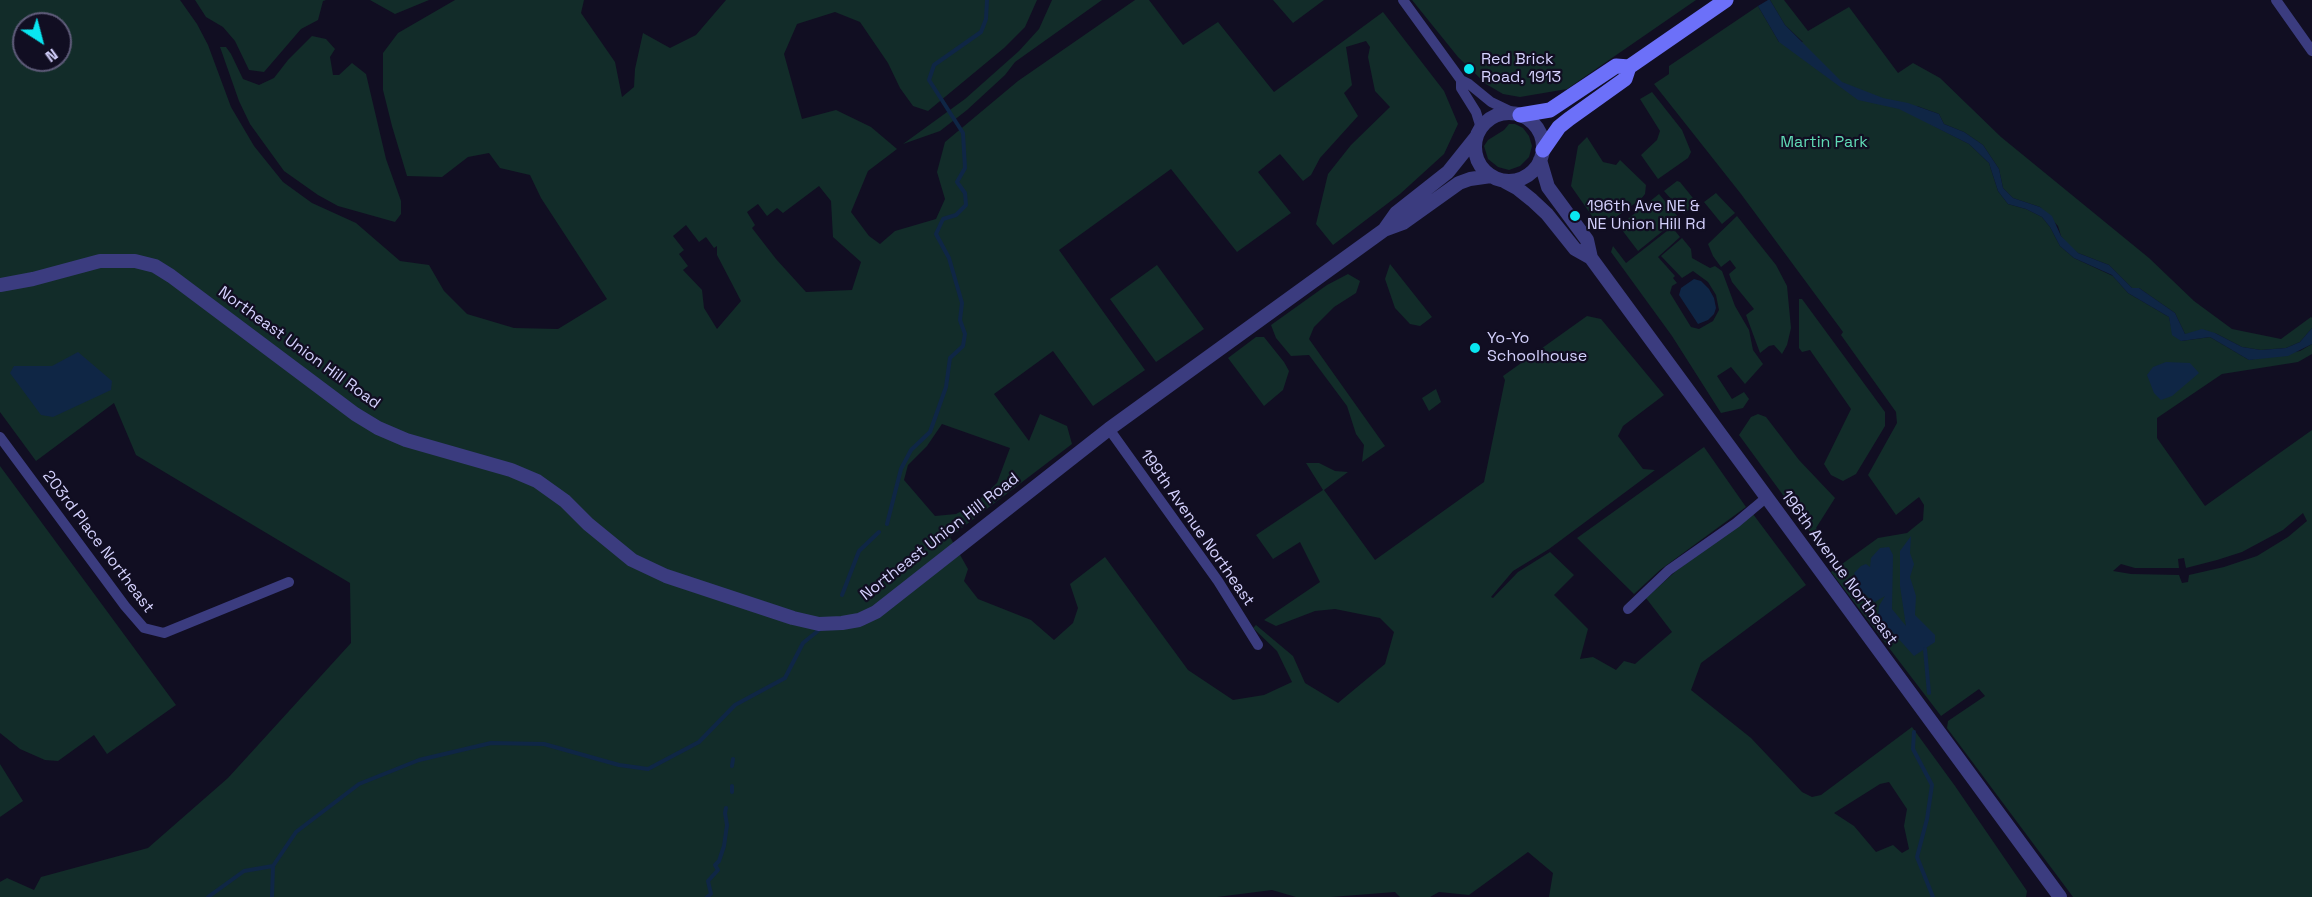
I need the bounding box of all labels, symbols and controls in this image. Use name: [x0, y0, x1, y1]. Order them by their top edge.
north arrow: [12, 12, 72, 72]
text: N: [41, 44, 62, 67]
place label: Red Brick Road, 1913: [1481, 50, 1561, 88]
marker: Red Brick Road, 1913: [1462, 62, 1476, 76]
park label: Martin Park: [1780, 133, 1868, 153]
place label: 196th Ave NE & NE Union Hill Rd: [1587, 197, 1706, 235]
marker: 196th Ave NE & NE Union Hill Rd: [1568, 209, 1582, 223]
street label: Northeast Union Hill Road: [214, 283, 384, 413]
place label: Yo-Yo Schoolhouse: [1487, 329, 1587, 367]
marker: Yo-Yo Schoolhouse: [1468, 341, 1482, 355]
street label: 199th Avenue Northeast: [1136, 446, 1258, 610]
street label: 203rd Place Northeast: [38, 467, 158, 617]
street label: Northeast Union Hill Road: [857, 469, 1023, 605]
street label: 196th Avenue Northeast: [1777, 487, 1901, 649]

